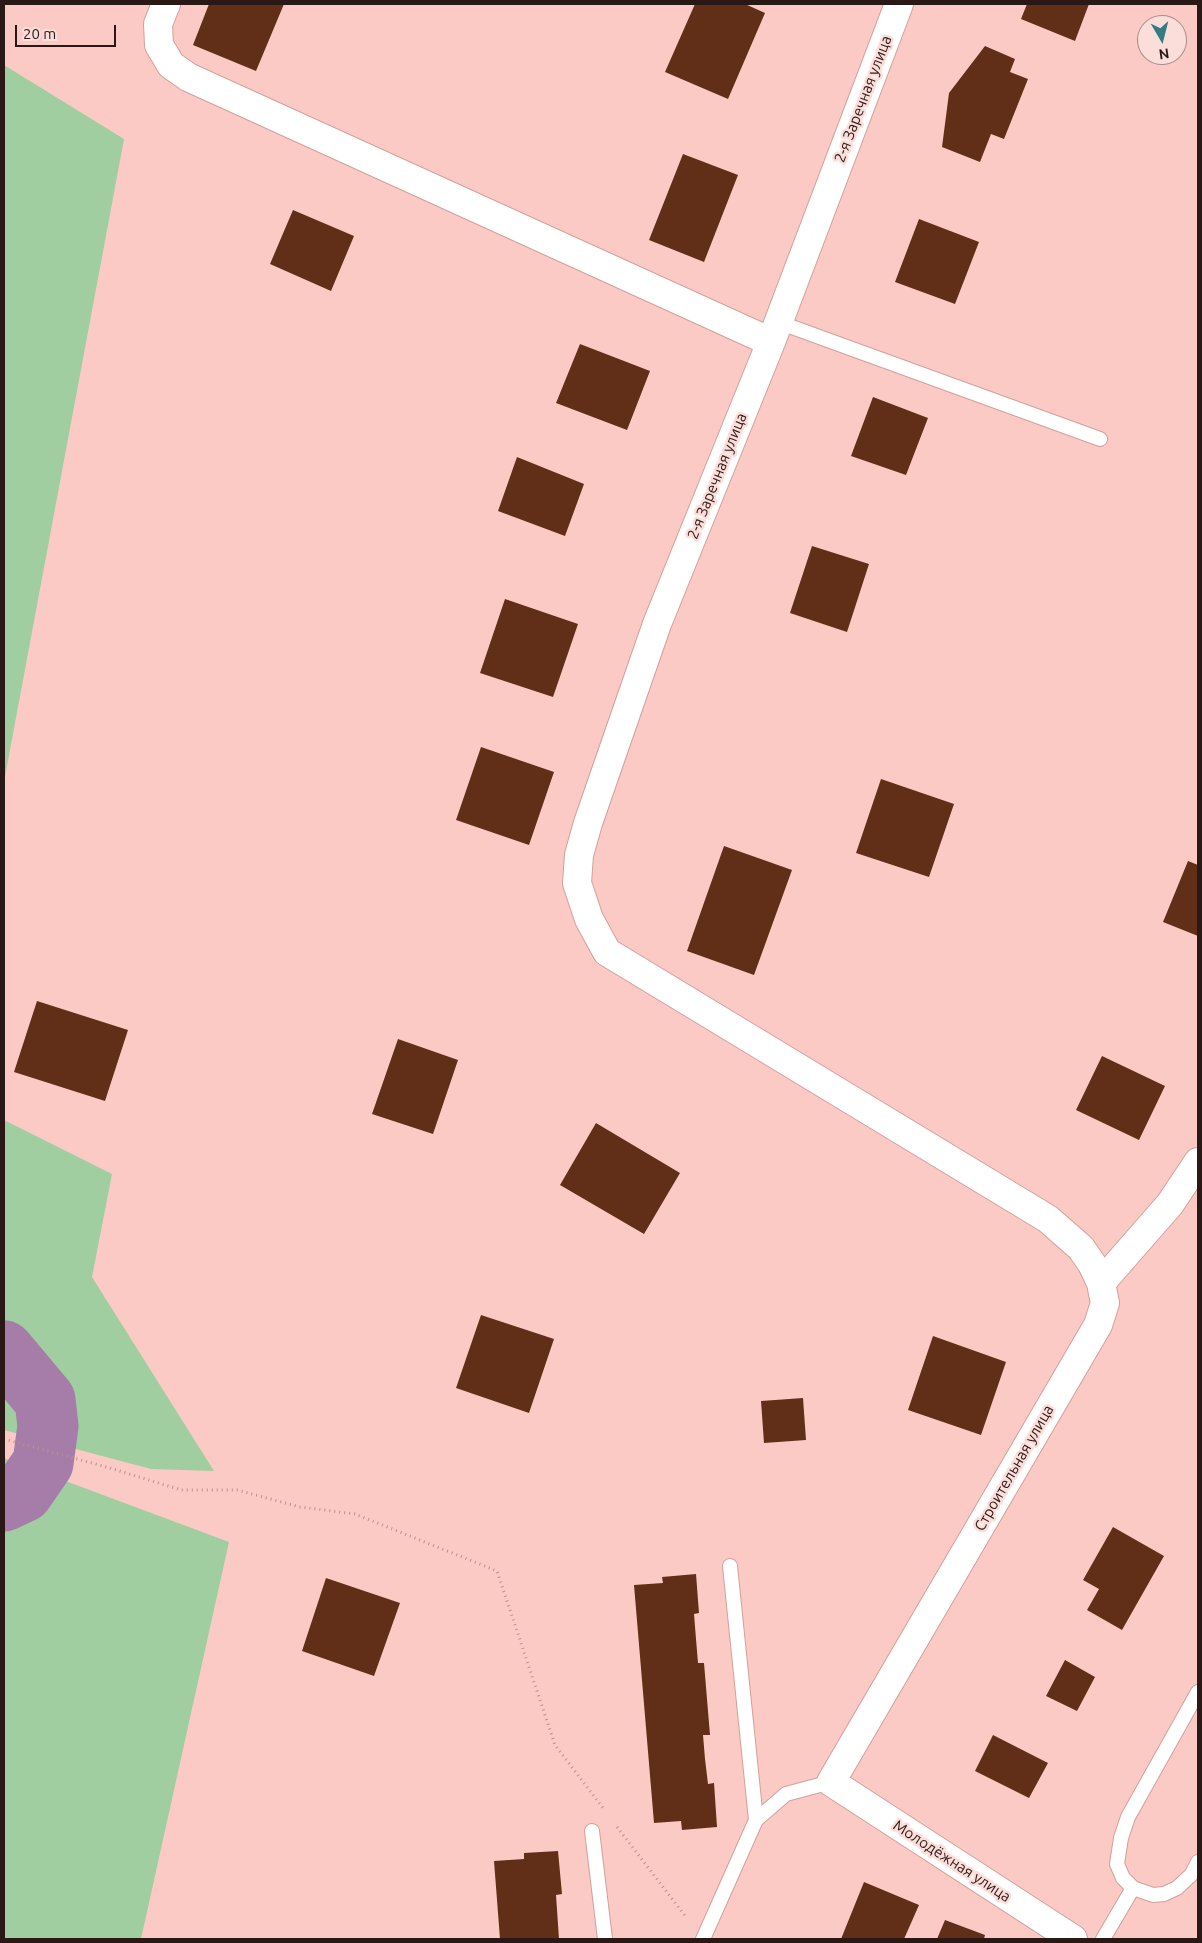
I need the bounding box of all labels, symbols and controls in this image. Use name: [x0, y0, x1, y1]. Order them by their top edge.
scale bar: [18, 15, 119, 47]
north arrow: [1137, 15, 1187, 65]
text: 20 m: [23, 25, 56, 42]
street label: 2-я Заречная улица: [831, 33, 895, 165]
text: N: [1158, 45, 1170, 63]
street label: 2-я Заречная улица: [683, 410, 751, 542]
street label: Строительная улица: [971, 1402, 1057, 1534]
street label: Молодёжная улица: [890, 1816, 1014, 1906]

